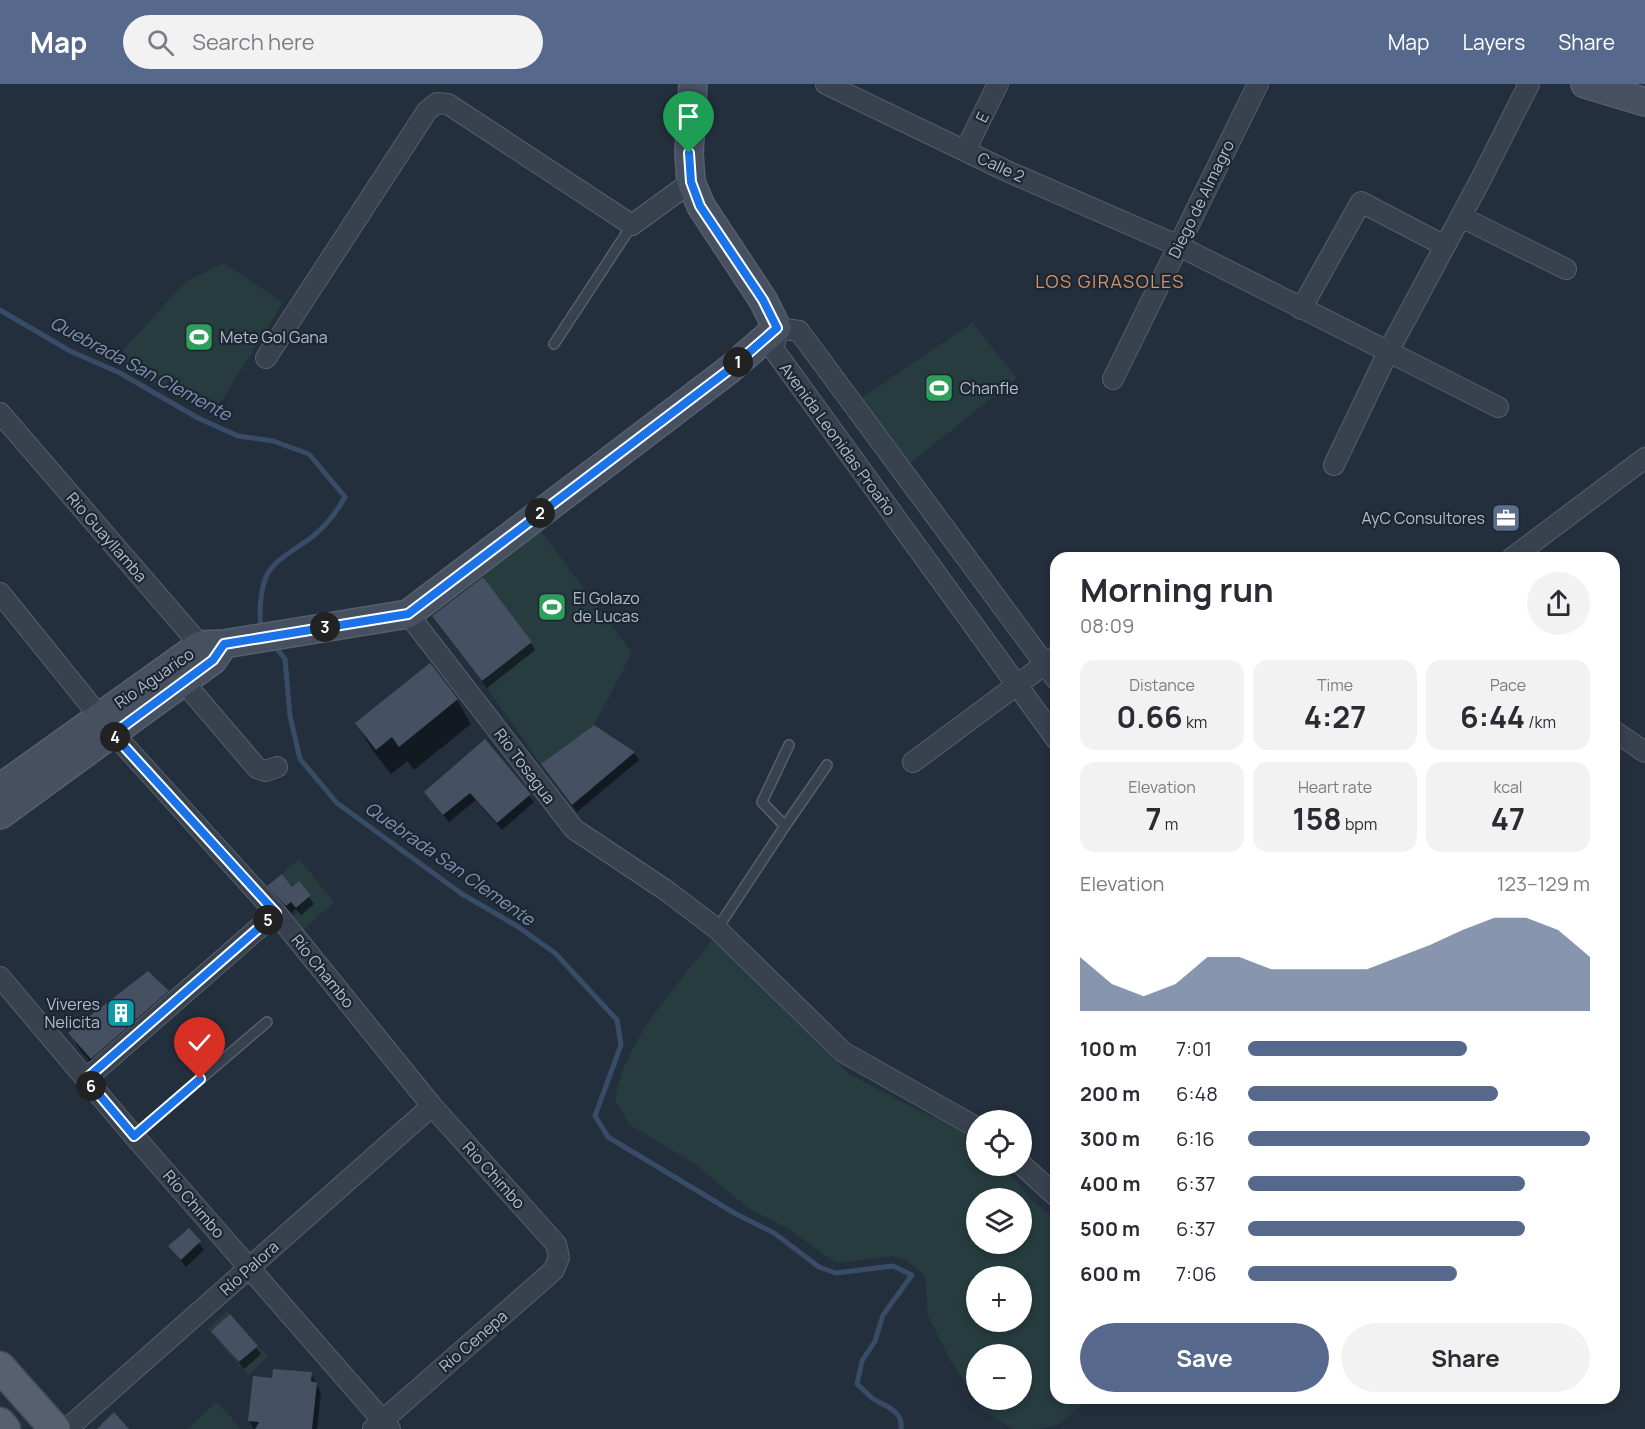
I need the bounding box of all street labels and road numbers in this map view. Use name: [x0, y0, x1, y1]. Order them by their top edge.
street label: E: [970, 108, 994, 126]
street label: Diego de Almagro: [1163, 136, 1239, 262]
street label: Calle 2: [974, 147, 1028, 187]
street label: Avenida Leonidas Proaño: [775, 358, 901, 520]
street label: Rio Guayllamba: [62, 487, 152, 587]
street label: Rio Aguarico: [110, 643, 198, 713]
street label: Rio Tosagua: [489, 724, 561, 808]
street label: Río Chambo: [286, 930, 360, 1012]
street label: Rio Chimbo: [458, 1137, 530, 1213]
street label: Río Chimbo: [158, 1165, 230, 1243]
street label: Río Palora: [215, 1236, 283, 1300]
street label: Río Cenepa: [434, 1305, 512, 1377]

